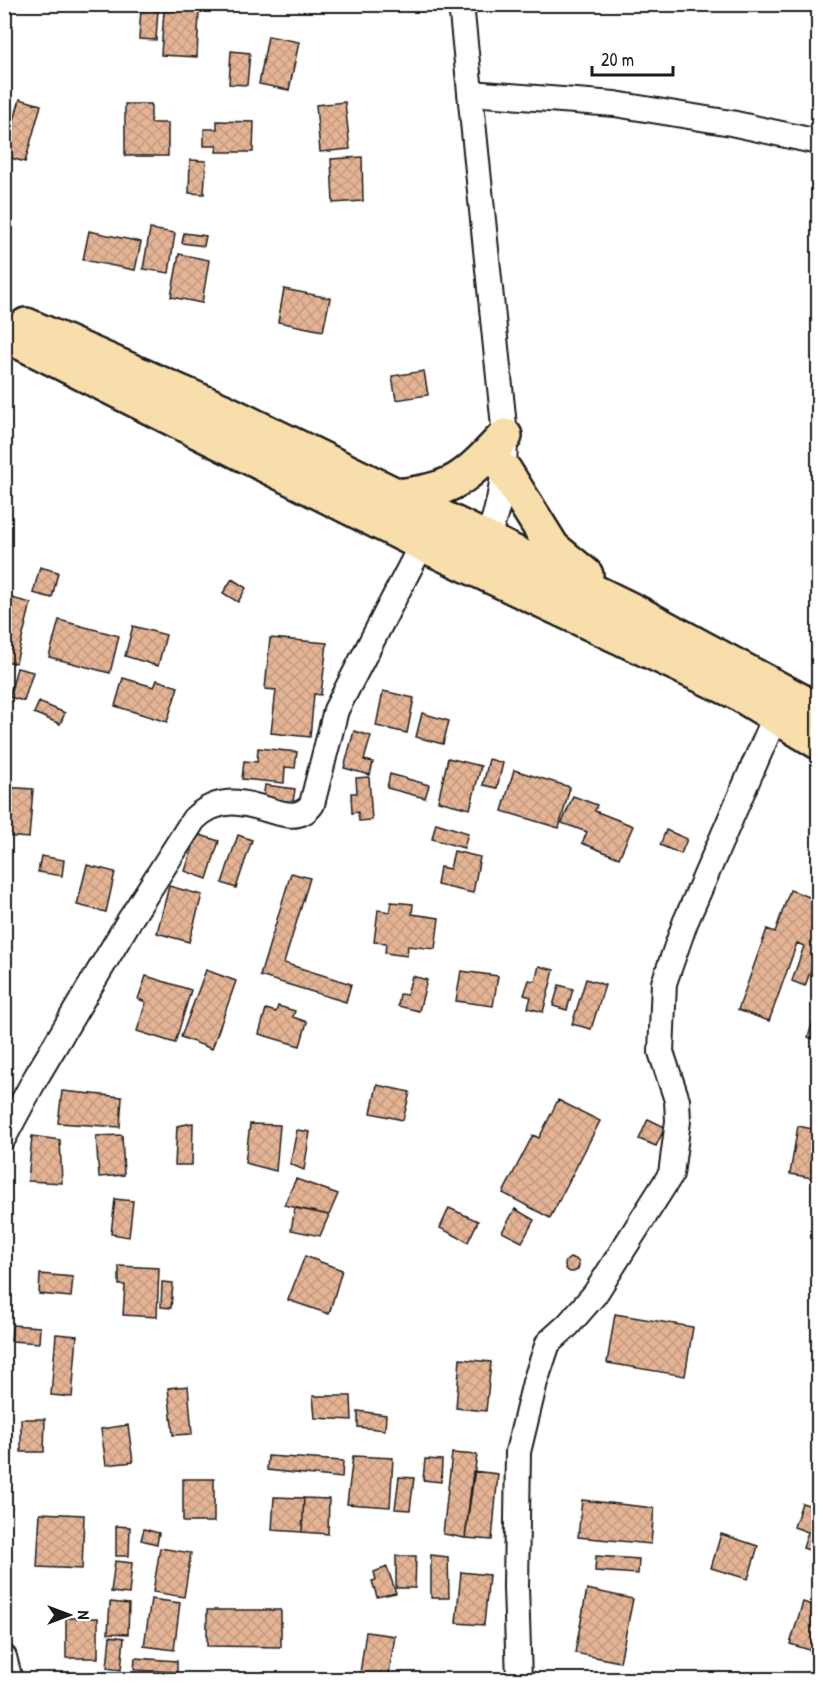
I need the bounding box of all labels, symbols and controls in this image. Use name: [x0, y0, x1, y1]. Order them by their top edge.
scale bar: [592, 39, 673, 77]
text: 20 m: [601, 47, 634, 72]
north arrow: [39, 1585, 99, 1645]
text: N: [73, 1611, 95, 1620]

